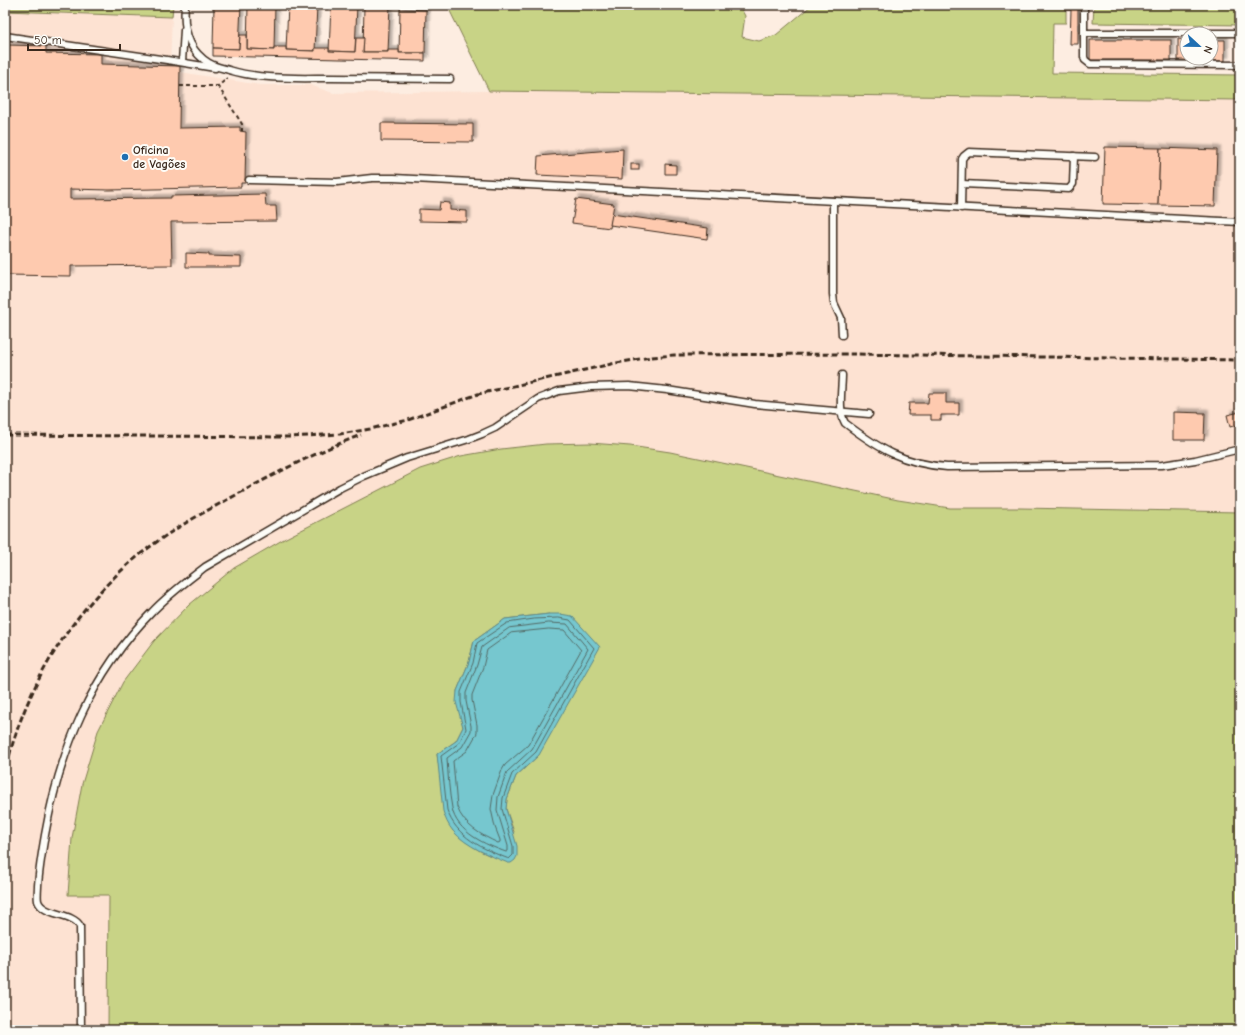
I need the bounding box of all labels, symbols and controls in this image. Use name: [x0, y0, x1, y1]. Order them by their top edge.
scale bar: [28, 26, 120, 52]
north arrow: [1179, 26, 1219, 66]
text: 50 m: [34, 33, 62, 47]
text: N: [1200, 44, 1215, 55]
place label: Oficina de Vagões: [133, 143, 185, 171]
marker: Oficina de Vagões: [120, 152, 130, 162]

